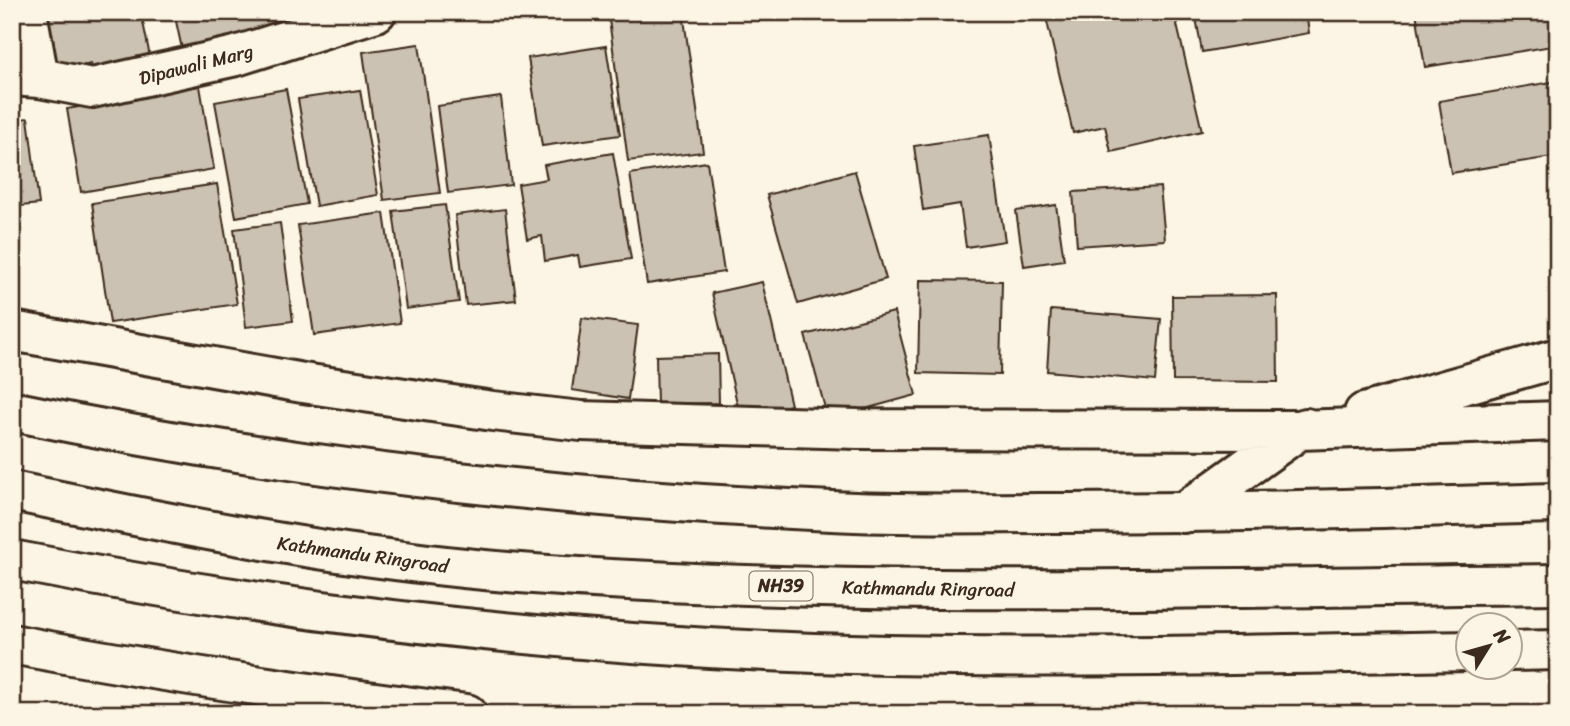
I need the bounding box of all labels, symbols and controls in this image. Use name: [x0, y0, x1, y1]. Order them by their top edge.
street label: Dipawali Marg: [135, 34, 257, 95]
street label: Kathmandu Ringroad: [275, 526, 453, 583]
street label: Kathmandu Ringroad: [841, 570, 1017, 607]
road number: NH39: [750, 572, 812, 600]
north arrow: [1454, 610, 1524, 680]
text: N: [1484, 620, 1520, 652]

